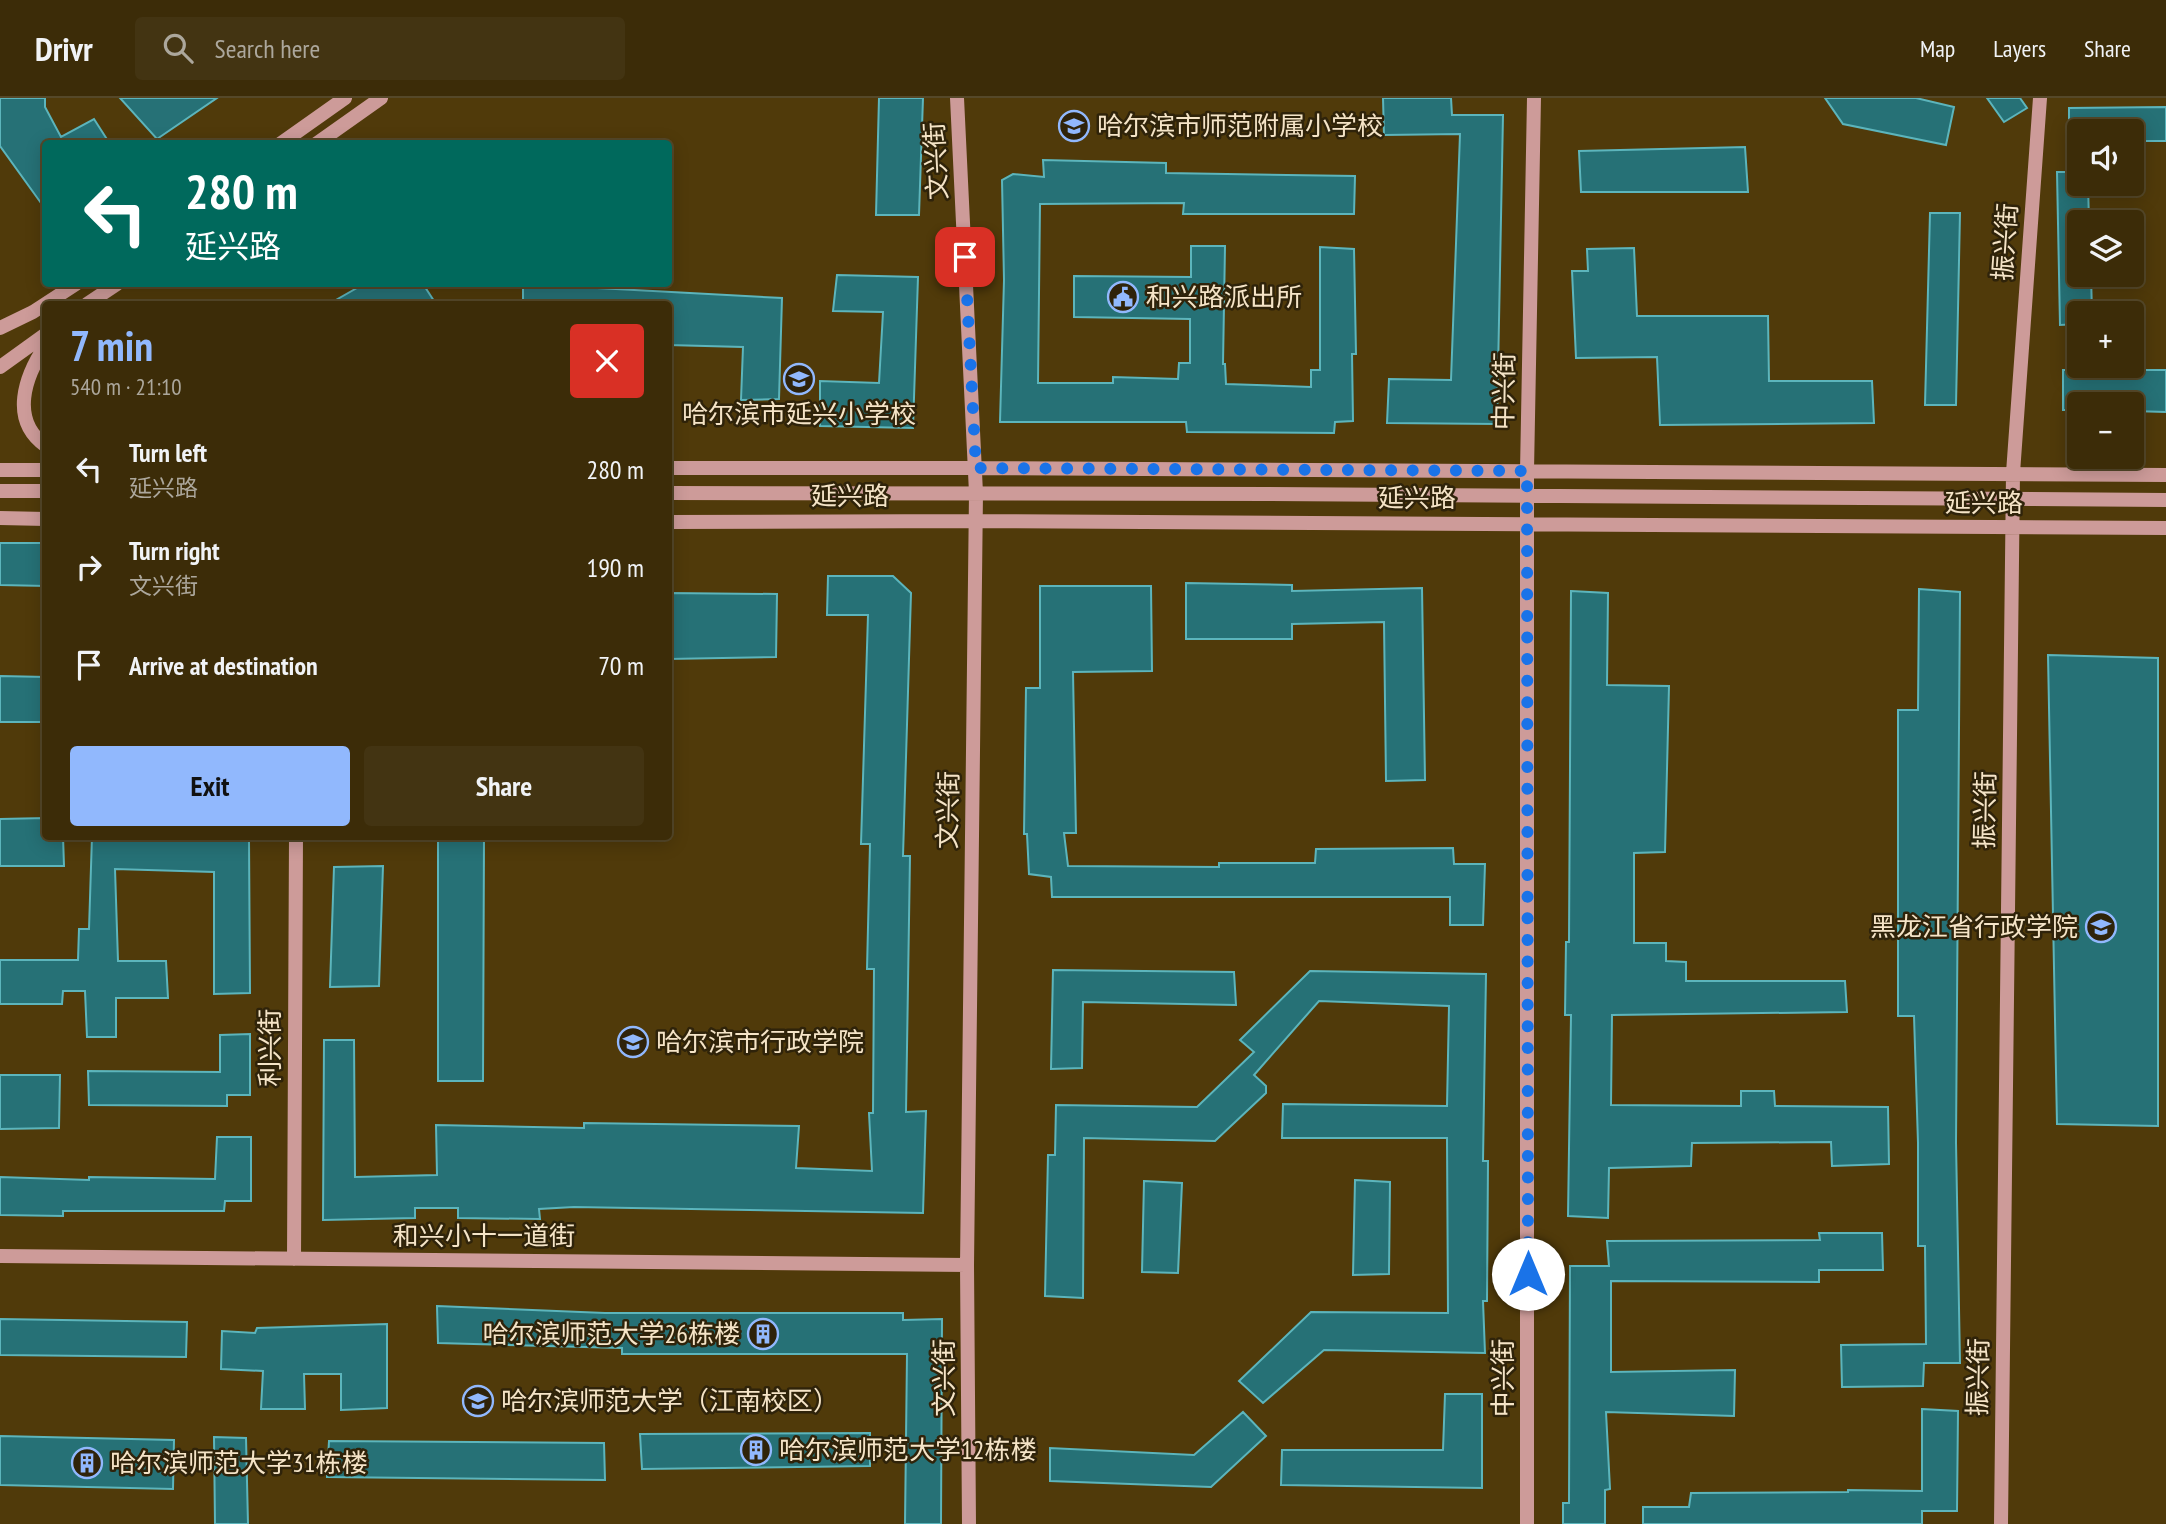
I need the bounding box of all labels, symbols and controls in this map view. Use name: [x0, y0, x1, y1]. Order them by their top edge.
search box: [135, 17, 625, 80]
text: Drivr: [35, 27, 93, 70]
icon: search: [159, 29, 197, 67]
text: Search here: [215, 32, 320, 65]
text: Map: [1920, 33, 1955, 64]
text: Layers: [1993, 33, 2046, 64]
text: Share: [2084, 33, 2131, 64]
school or university icon: 哈尔滨市师范附属小学校: [1057, 109, 1091, 143]
place label: 哈尔滨市师范附属小学校: [1097, 109, 1383, 142]
map controls: [2067, 119, 2144, 469]
button: sound: [2067, 119, 2144, 196]
street label: 文兴街: [917, 121, 954, 201]
text: 280 m: [185, 159, 298, 223]
icon: left: [70, 168, 161, 259]
street label: 振兴街: [1985, 202, 2024, 282]
button: layers: [2067, 210, 2144, 287]
text: 延兴路: [185, 225, 281, 267]
pin: [935, 227, 995, 287]
icon: arrive: [946, 238, 984, 276]
public building icon: 和兴路派出所: [1106, 280, 1140, 314]
place label: 和兴路派出所: [1146, 280, 1302, 313]
button: +: [2067, 301, 2144, 378]
text: 7 min: [70, 318, 153, 373]
button: close: [570, 324, 644, 398]
street label: 中兴街: [1486, 352, 1521, 430]
school or university icon: 哈尔滨市延兴小学校: [782, 362, 816, 396]
text: 540 m · 21:10: [70, 372, 182, 401]
button: −: [2067, 392, 2144, 469]
place label: 哈尔滨市延兴小学校: [682, 397, 916, 430]
text: Turn left: [129, 436, 207, 469]
icon: left: [70, 450, 108, 488]
text: 280 m: [586, 453, 644, 486]
text: 延兴路: [129, 473, 198, 502]
street label: 延兴路: [811, 479, 889, 512]
street label: 延兴路: [1378, 481, 1456, 514]
street label: 延兴路: [1945, 486, 2023, 519]
text: Turn right: [129, 534, 220, 567]
icon: right: [70, 548, 108, 586]
text: 190 m: [586, 551, 644, 584]
text: 文兴街: [129, 571, 198, 600]
icon: arrive: [70, 646, 108, 684]
text: Arrive at destination: [129, 649, 318, 682]
text: 70 m: [598, 649, 644, 682]
button: Exit: [70, 746, 350, 826]
button: Share: [364, 746, 644, 826]
street label: 文兴街: [930, 771, 965, 849]
street label: 振兴街: [1967, 771, 2002, 849]
place label: 黑龙江省行政学院: [1870, 910, 2078, 943]
school or university icon: 黑龙江省行政学院: [2084, 910, 2118, 944]
street label: 利兴街: [253, 1009, 286, 1087]
school or university icon: 哈尔滨市行政学院: [616, 1025, 650, 1059]
place label: 哈尔滨市行政学院: [656, 1025, 864, 1058]
street label: 和兴小十一道街: [393, 1219, 575, 1252]
position arrow: [1491, 1237, 1565, 1311]
place label: 哈尔滨师范大学26栋楼: [483, 1317, 740, 1350]
building icon: 哈尔滨师范大学26栋楼: [746, 1317, 780, 1351]
street label: 振兴街: [1960, 1338, 1995, 1416]
street label: 文兴街: [927, 1339, 960, 1417]
street label: 中兴街: [1486, 1339, 1519, 1417]
school or university icon: 哈尔滨师范大学（江南校区）: [461, 1384, 495, 1418]
place label: 哈尔滨师范大学（江南校区）: [501, 1384, 839, 1417]
building icon: 哈尔滨师范大学12栋楼: [739, 1433, 773, 1467]
place label: 哈尔滨师范大学12栋楼: [779, 1433, 1036, 1466]
building icon: 哈尔滨师范大学31栋楼: [70, 1446, 104, 1480]
place label: 哈尔滨师范大学31栋楼: [110, 1446, 367, 1479]

